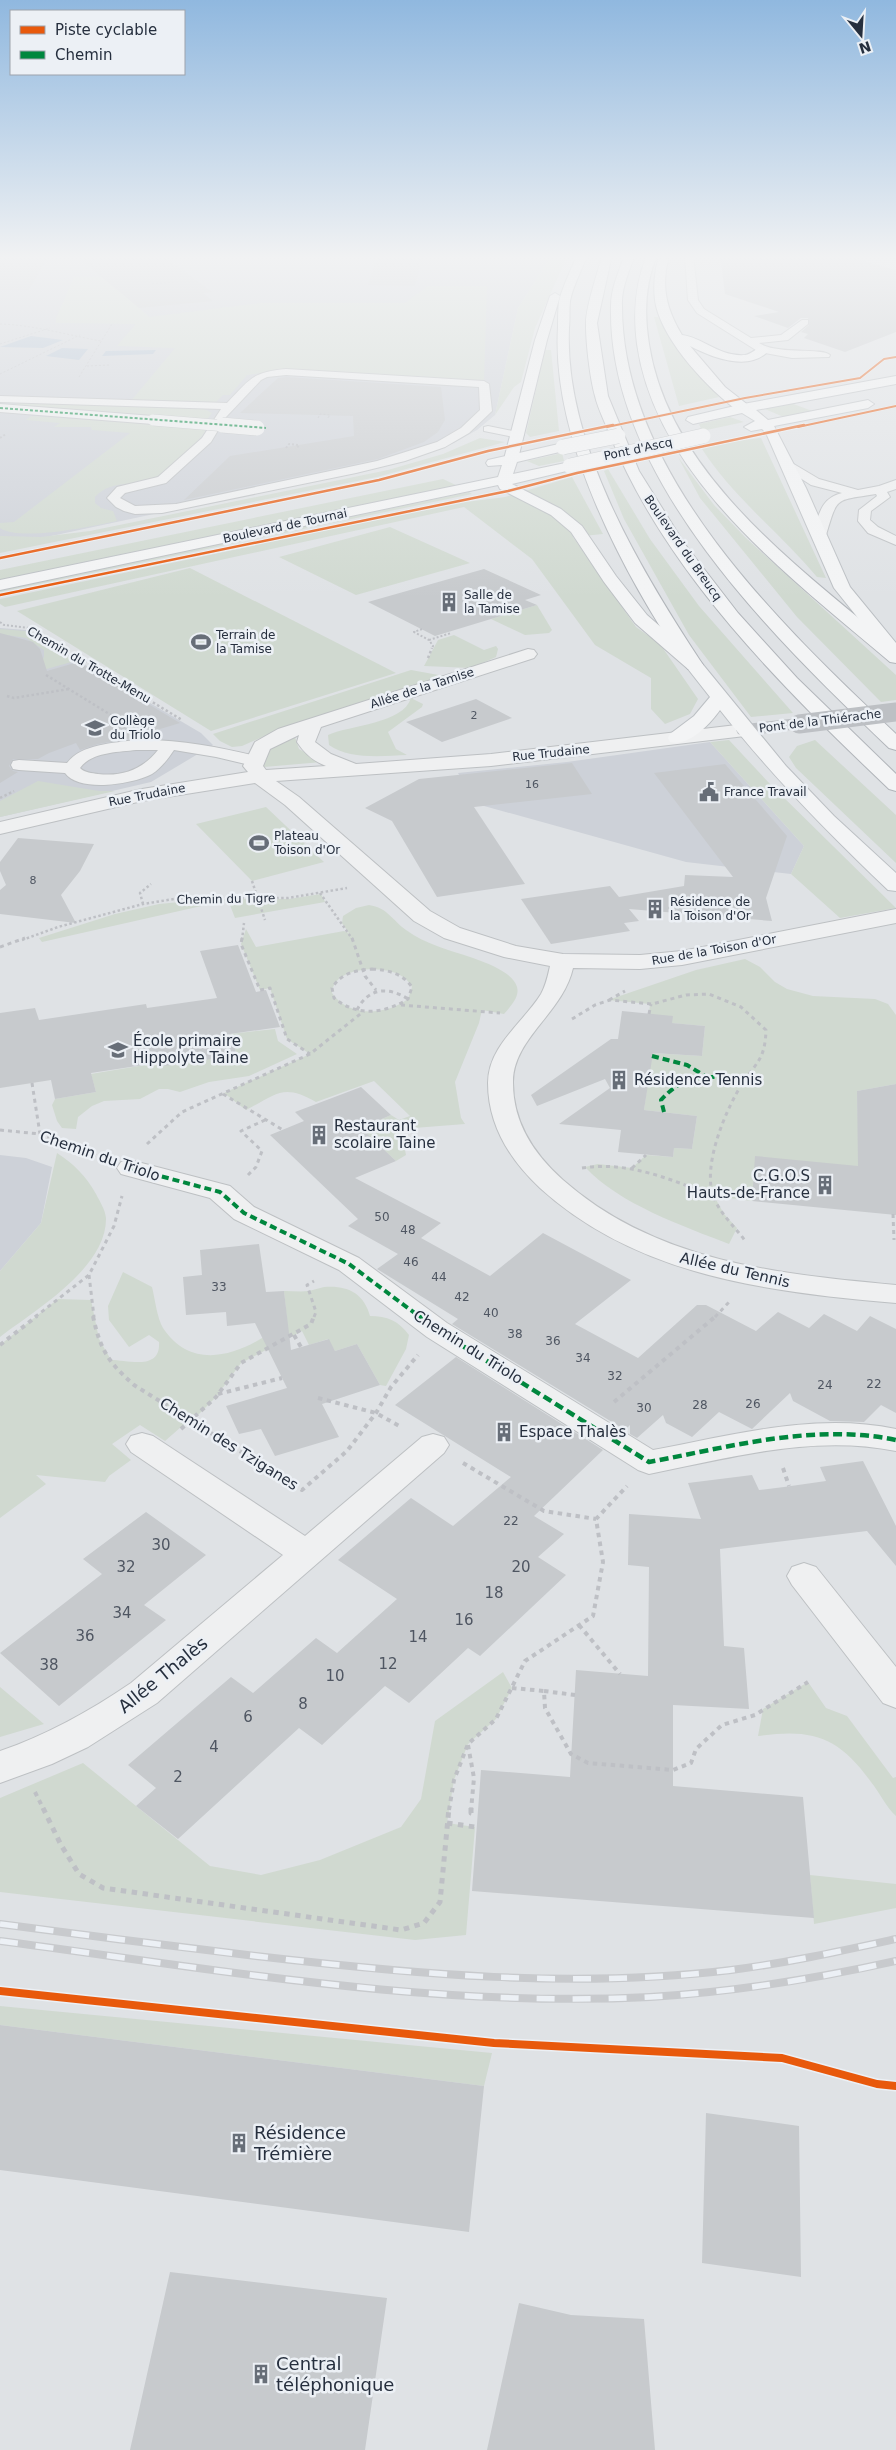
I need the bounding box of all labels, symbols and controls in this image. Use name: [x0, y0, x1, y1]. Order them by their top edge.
legend: [10, 10, 185, 75]
north arrow: [836, 10, 886, 60]
text: Piste cyclable: [55, 21, 157, 39]
text: N: [857, 38, 873, 57]
text: Chemin: [55, 46, 113, 64]
street label: Pont d'Ascq: [602, 435, 674, 463]
street label: Boulevard du Breucq: [641, 493, 725, 603]
street label: Boulevard de Tournai: [222, 506, 348, 546]
place label: Salle de la Tamise: [464, 588, 520, 616]
building icon: Salle de la Tamise: [438, 591, 460, 613]
street label: Chemin du Trotte-Menu: [25, 624, 153, 706]
place label: Terrain de la Tamise: [215, 628, 275, 656]
sports icon: Terrain de la Tamise: [190, 631, 212, 653]
street label: Allée de la Tamise: [368, 665, 476, 711]
street label: Pont de la Thiérache: [758, 707, 882, 735]
house number: 2: [471, 709, 478, 722]
place label: Collège du Triolo: [110, 714, 161, 742]
school or university icon: Collège du Triolo: [84, 717, 106, 739]
street label: Rue Trudaine: [511, 742, 591, 764]
house number: 16: [525, 778, 539, 791]
street label: Rue Trudaine: [107, 781, 187, 809]
public building icon: France Travail: [698, 781, 720, 803]
place label: France Travail: [724, 785, 807, 799]
place label: Plateau Toison d'Or: [273, 829, 340, 857]
sports icon: Plateau Toison d'Or: [248, 832, 270, 854]
house number: 8: [30, 874, 37, 887]
street label: Chemin du Tigre: [176, 891, 276, 907]
place label: Résidence de la Toison d'Or: [670, 895, 751, 923]
building icon: Résidence de la Toison d'Or: [644, 898, 666, 920]
street label: Rue de la Toison d'Or: [651, 932, 777, 968]
place label: École primaire Hippolyte Taine: [133, 1031, 248, 1067]
school or university icon: École primaire Hippolyte Taine: [107, 1039, 129, 1061]
building icon: Résidence Tennis: [608, 1069, 630, 1091]
place label: Résidence Tennis: [634, 1071, 762, 1089]
place label: Restaurant scolaire Taine: [334, 1117, 435, 1152]
building icon: Restaurant scolaire Taine: [308, 1124, 330, 1146]
street label: Chemin du Triolo: [38, 1127, 162, 1185]
place label: C.G.O.S Hauts-de-France: [687, 1167, 810, 1202]
building icon: C.G.O.S Hauts-de-France: [814, 1174, 836, 1196]
house number: 50: [374, 1210, 390, 1224]
house number: 48: [400, 1223, 416, 1237]
street label: Allée du Tennis: [678, 1249, 792, 1291]
house number: 46: [403, 1255, 419, 1269]
house number: 44: [431, 1270, 447, 1284]
house number: 33: [211, 1280, 227, 1294]
house number: 42: [454, 1290, 470, 1304]
street label: Chemin du Triolo: [410, 1306, 526, 1388]
house number: 40: [483, 1306, 499, 1320]
house number: 38: [507, 1327, 523, 1341]
house number: 36: [545, 1334, 561, 1348]
house number: 34: [575, 1351, 591, 1365]
house number: 32: [607, 1369, 623, 1383]
house number: 22: [866, 1377, 882, 1391]
house number: 24: [817, 1378, 833, 1392]
street label: Chemin des Tziganes: [156, 1394, 302, 1494]
house number: 26: [745, 1397, 761, 1411]
house number: 28: [692, 1398, 708, 1412]
house number: 30: [636, 1401, 652, 1415]
building icon: Espace Thalès: [493, 1421, 515, 1443]
place label: Espace Thalès: [519, 1423, 627, 1441]
house number: 22: [503, 1514, 519, 1528]
house number: 30: [151, 1536, 171, 1554]
house number: 32: [116, 1558, 136, 1576]
house number: 20: [511, 1558, 531, 1576]
house number: 18: [484, 1584, 504, 1602]
house number: 34: [112, 1604, 132, 1622]
house number: 16: [454, 1611, 474, 1629]
house number: 36: [75, 1627, 95, 1645]
house number: 14: [408, 1628, 428, 1646]
street label: Allée Thalès: [114, 1632, 212, 1717]
house number: 12: [378, 1655, 398, 1673]
house number: 38: [39, 1656, 59, 1674]
house number: 10: [325, 1667, 345, 1685]
house number: 8: [298, 1695, 308, 1713]
house number: 6: [243, 1708, 253, 1726]
house number: 4: [209, 1738, 219, 1756]
house number: 2: [173, 1768, 183, 1786]
place label: Résidence Trémière: [253, 2122, 346, 2164]
building icon: Résidence Trémière: [228, 2132, 250, 2154]
place label: Central téléphonique: [276, 2353, 394, 2395]
building icon: Central téléphonique: [250, 2363, 272, 2385]

